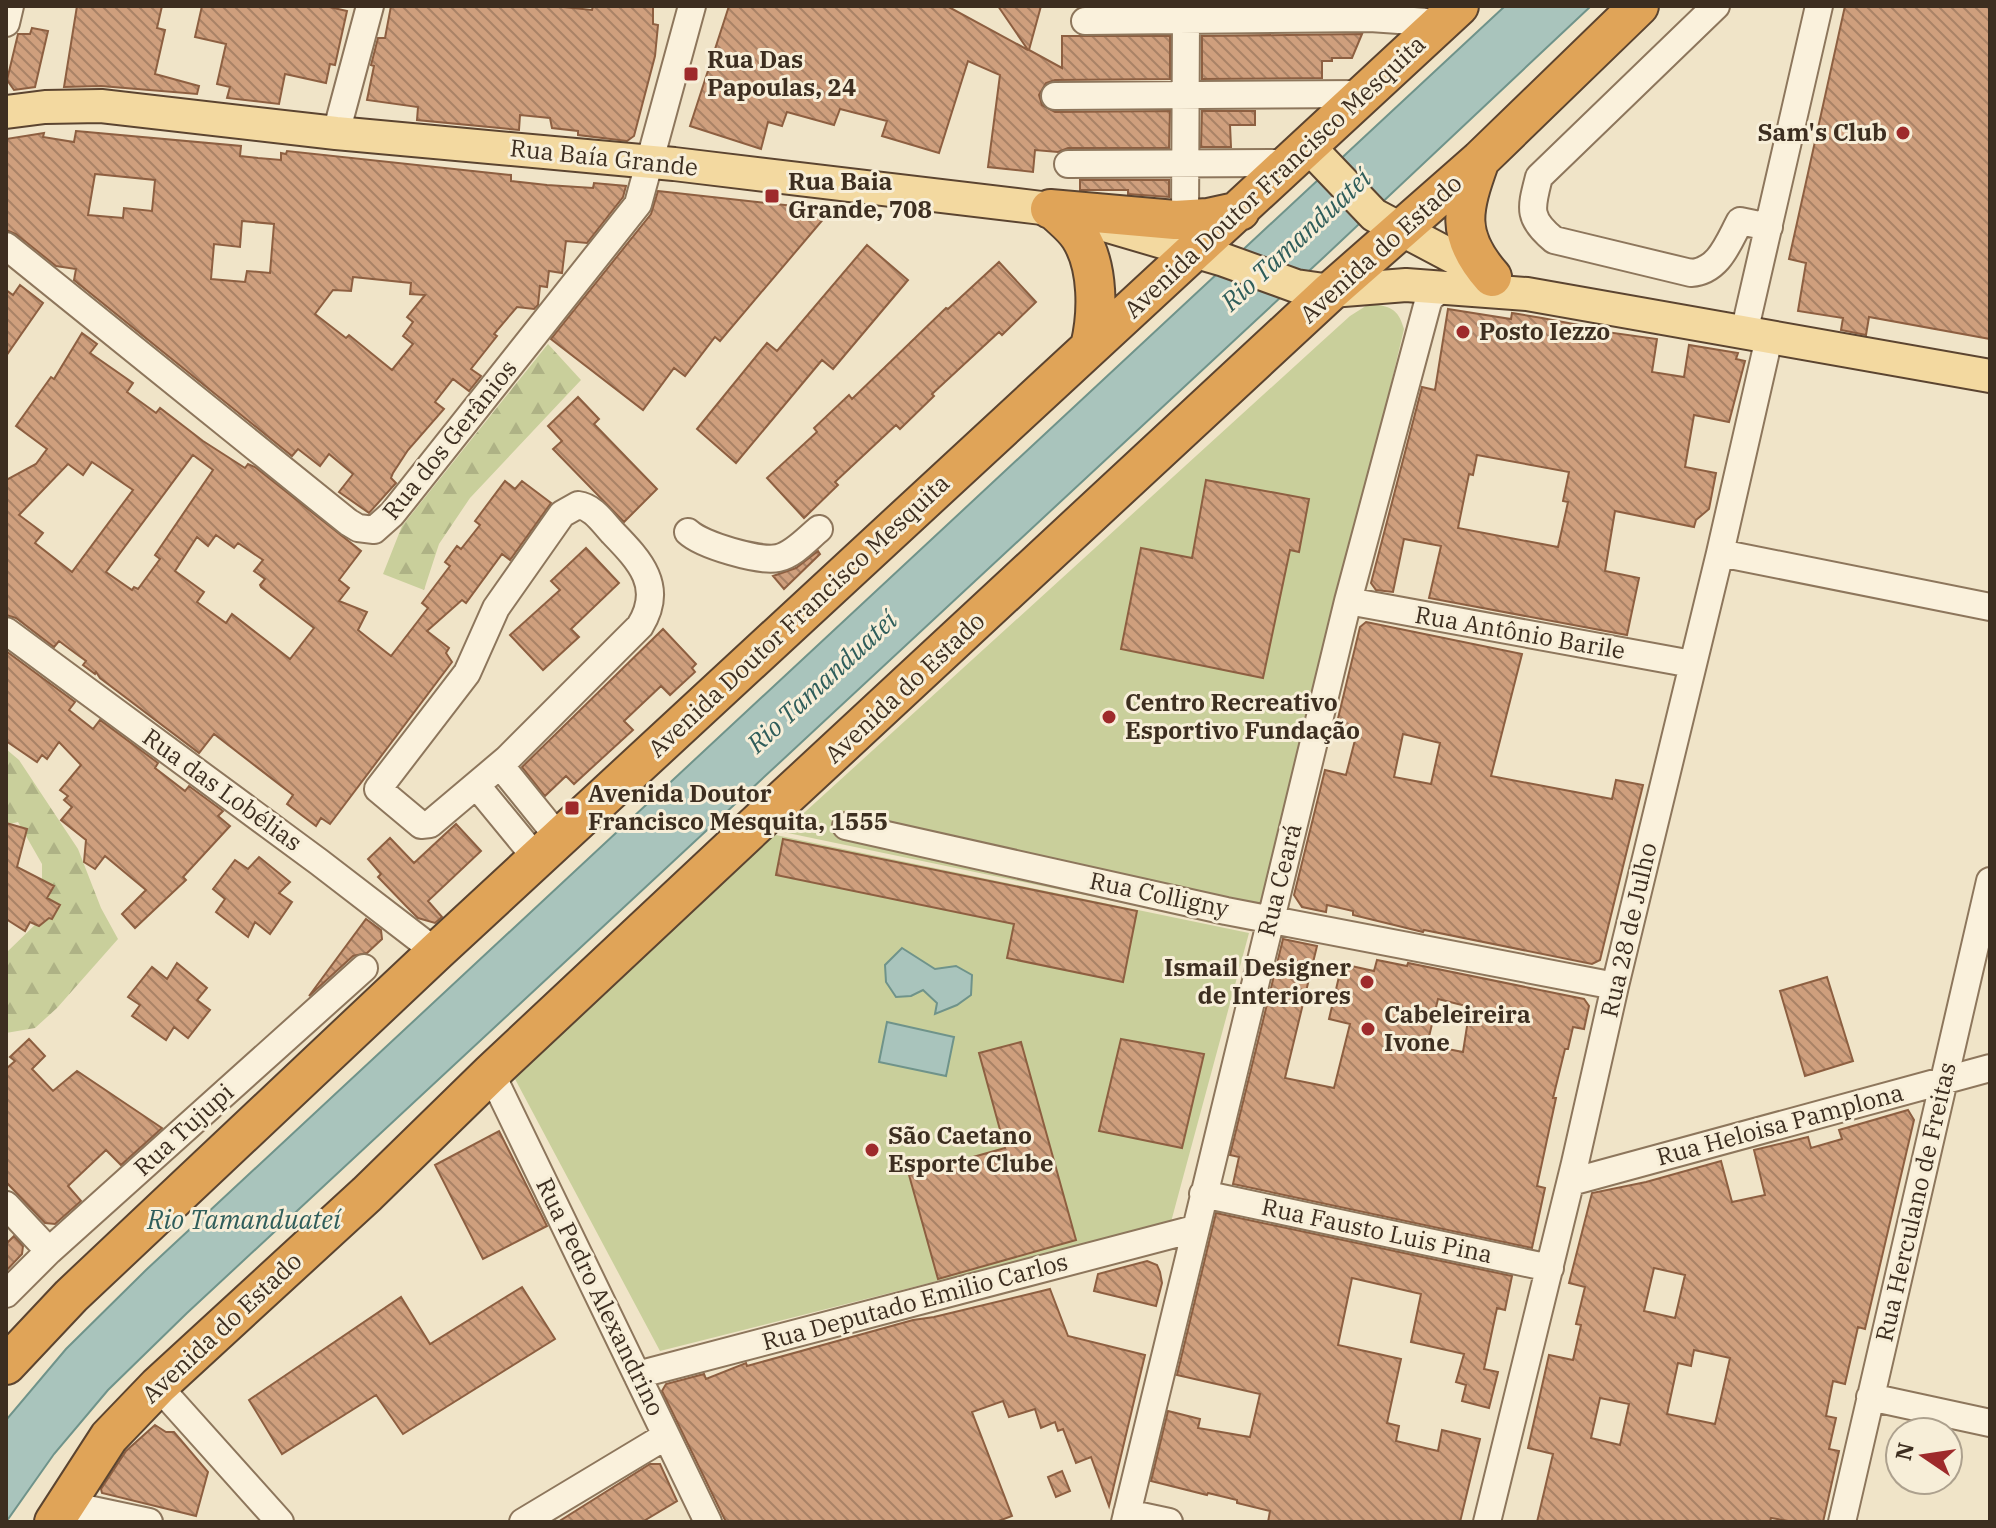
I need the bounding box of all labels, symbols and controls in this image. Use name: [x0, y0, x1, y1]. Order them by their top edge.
street label: Avenida Doutor Francisco Mesquita: [1117, 28, 1432, 325]
place label: Rua Das Papoulas, 24: [707, 43, 856, 103]
marker: Rua Das Papoulas, 24: [682, 65, 700, 83]
place label: Sam's Club: [1757, 116, 1887, 148]
marker: Sam's Club: [1894, 124, 1912, 142]
street label: Rua Baía Grande: [509, 131, 700, 183]
water label: Rio Tamanduateí: [1212, 159, 1379, 318]
place label: Rua Baia Grande, 708: [788, 165, 932, 225]
street label: Avenida do Estado: [1292, 167, 1468, 330]
marker: Rua Baia Grande, 708: [763, 187, 781, 205]
place label: Posto Iezzo: [1479, 315, 1610, 347]
marker: Posto Iezzo: [1454, 323, 1472, 341]
street label: Rua dos Gerânios: [375, 353, 524, 526]
street label: Avenida Doutor Francisco Mesquita: [641, 467, 956, 764]
street label: Rua Antônio Barile: [1413, 598, 1628, 666]
water label: Rio Tamanduateí: [738, 601, 905, 760]
street label: Avenida do Estado: [817, 605, 991, 770]
place label: Centro Recreativo Esportivo Fundação: [1125, 686, 1360, 746]
marker: Centro Recreativo Esportivo Fundação: [1100, 708, 1118, 726]
street label: Rua das Lobélias: [137, 721, 309, 858]
place label: Avenida Doutor Francisco Mesquita, 1555: [588, 777, 888, 837]
marker: Avenida Doutor Francisco Mesquita, 1555: [563, 799, 581, 817]
street label: Rua Ceará: [1250, 820, 1308, 939]
street label: Rua 28 de Julho: [1592, 839, 1664, 1020]
street label: Rua Colligny: [1087, 864, 1232, 924]
place label: Ismail Designer de Interiores: [1164, 951, 1351, 1011]
marker: Ismail Designer de Interiores: [1358, 973, 1376, 991]
place label: Cabeleireira Ivone: [1384, 998, 1531, 1058]
marker: Cabeleireira Ivone: [1359, 1020, 1377, 1038]
street label: Rua Herculano de Freitas: [1867, 1059, 1963, 1345]
street label: Rua Tujupi: [127, 1076, 240, 1183]
street label: Rua Heloisa Pamplona: [1653, 1076, 1907, 1172]
place label: São Caetano Esporte Clube: [888, 1119, 1054, 1179]
marker: São Caetano Esporte Clube: [863, 1141, 881, 1159]
street label: Rua Pedro Alexandrino: [529, 1172, 673, 1421]
street label: Rua Fausto Luis Pina: [1259, 1190, 1496, 1270]
water label: Rio Tamanduateí: [146, 1202, 343, 1236]
street label: Avenida do Estado: [134, 1245, 308, 1410]
street label: Rua Deputado Emilio Carlos: [758, 1245, 1071, 1357]
north arrow: [1884, 1416, 1964, 1496]
text: N: [1888, 1440, 1920, 1463]

